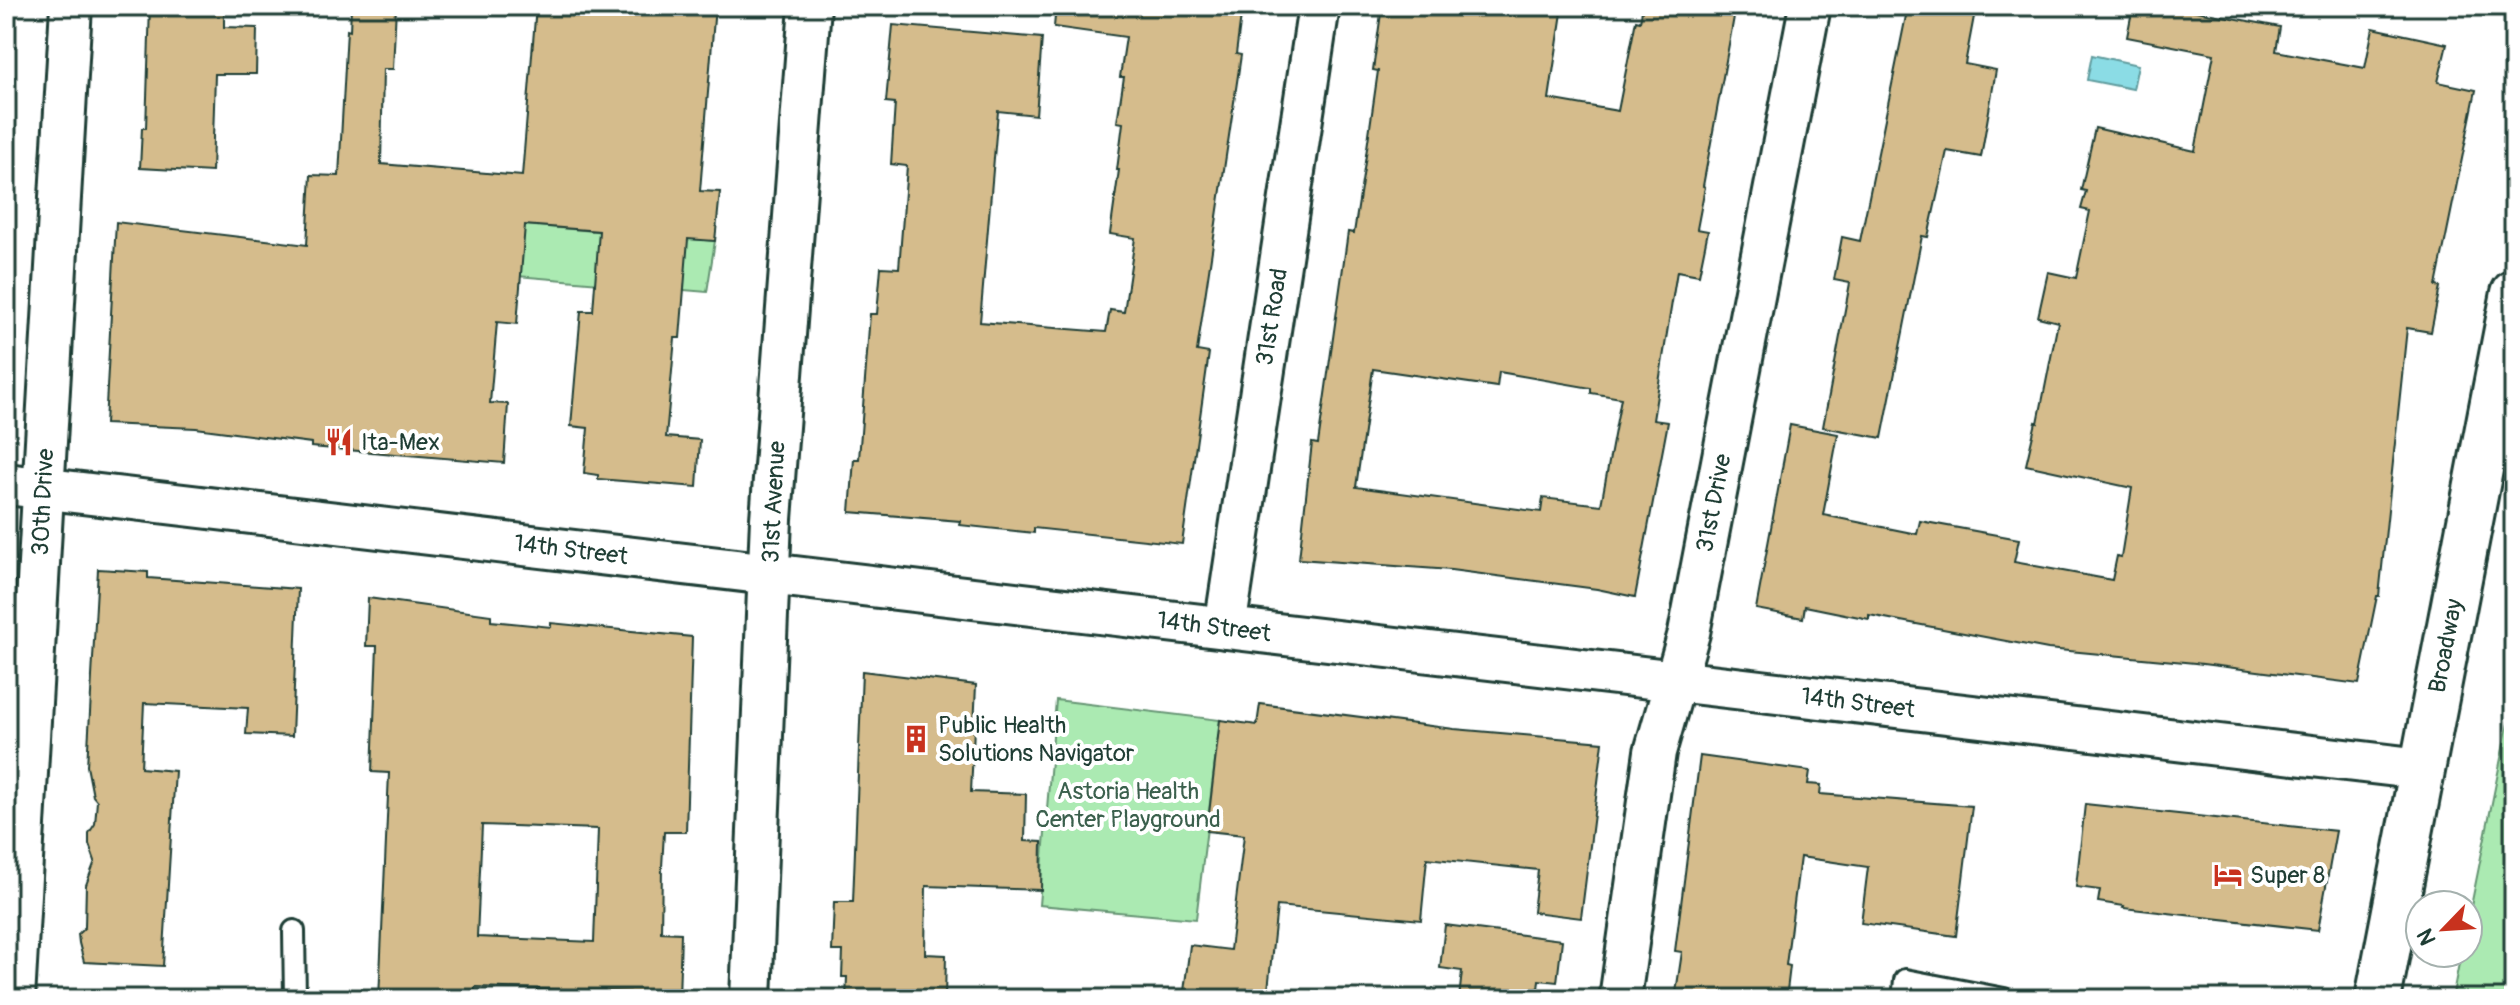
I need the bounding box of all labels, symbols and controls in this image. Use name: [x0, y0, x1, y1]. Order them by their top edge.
street label: 31st Road: [1250, 266, 1294, 368]
restaurant icon: Ita-Mex: [324, 427, 354, 457]
place label: Ita-Mex: [361, 428, 440, 457]
street label: 31st Avenue: [756, 440, 792, 564]
street label: 30th Drive: [26, 448, 60, 556]
street label: 31st Drive: [1690, 451, 1738, 555]
street label: 14th Street: [512, 529, 630, 571]
street label: Broadway: [2423, 597, 2469, 695]
street label: 14th Street: [1155, 606, 1273, 648]
street label: 14th Street: [1799, 682, 1917, 724]
place label: Public Health Solutions Navigator: [938, 711, 1135, 768]
building icon: Public Health Solutions Navigator: [901, 724, 931, 754]
park label: Astoria Health Center Playground: [1035, 777, 1221, 834]
hotel icon: Super 8: [2213, 860, 2243, 890]
place label: Super 8: [2250, 861, 2325, 890]
north arrow: [2404, 889, 2484, 969]
text: N: [2411, 924, 2443, 950]

